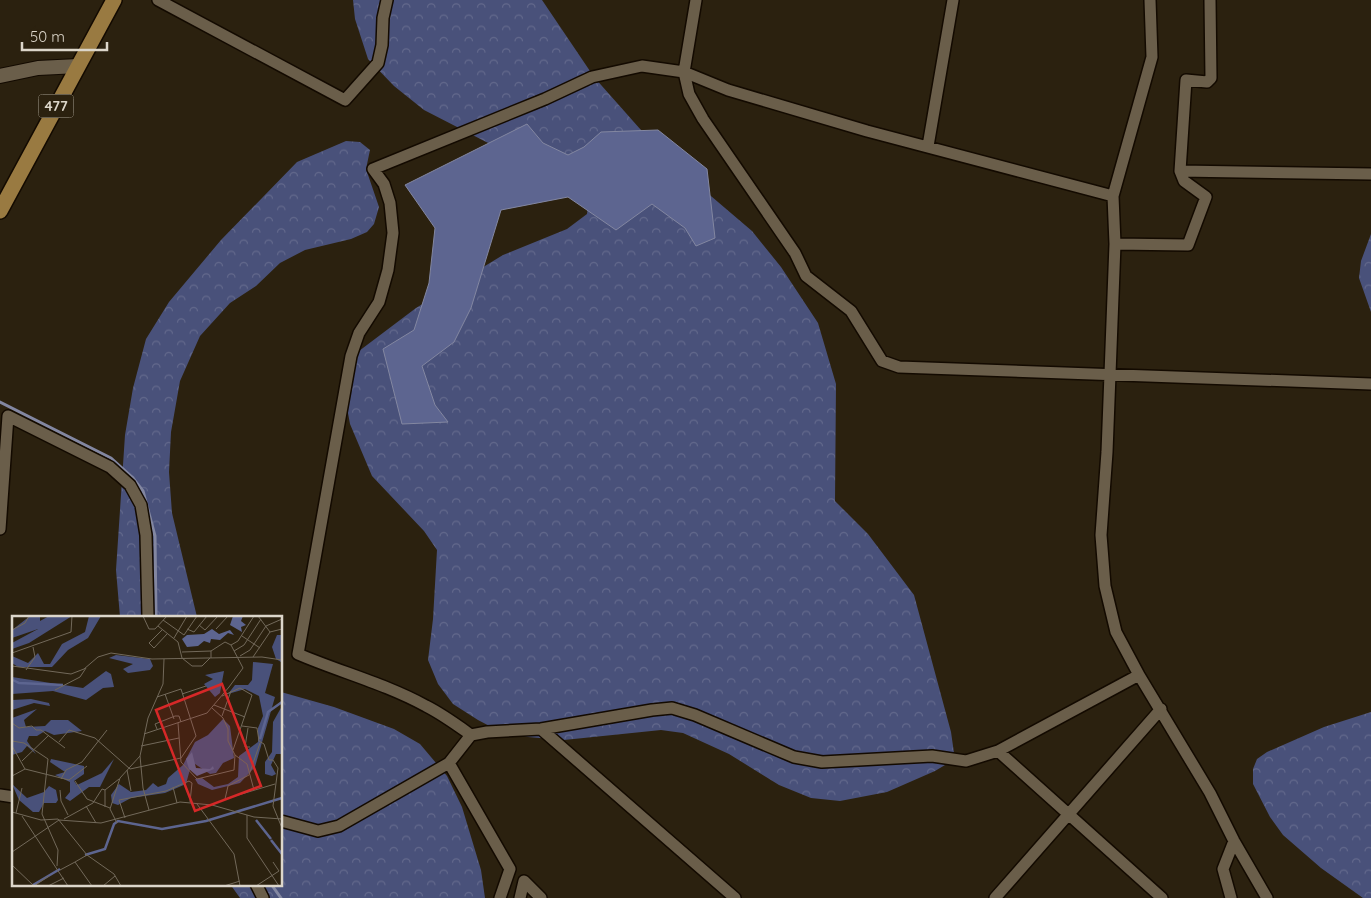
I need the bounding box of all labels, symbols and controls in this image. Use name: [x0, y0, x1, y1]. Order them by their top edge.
scale bar: [22, 20, 108, 52]
text: 50 m: [30, 27, 65, 46]
road number: 477: [38, 94, 74, 118]
inset map: [12, 616, 282, 886]

